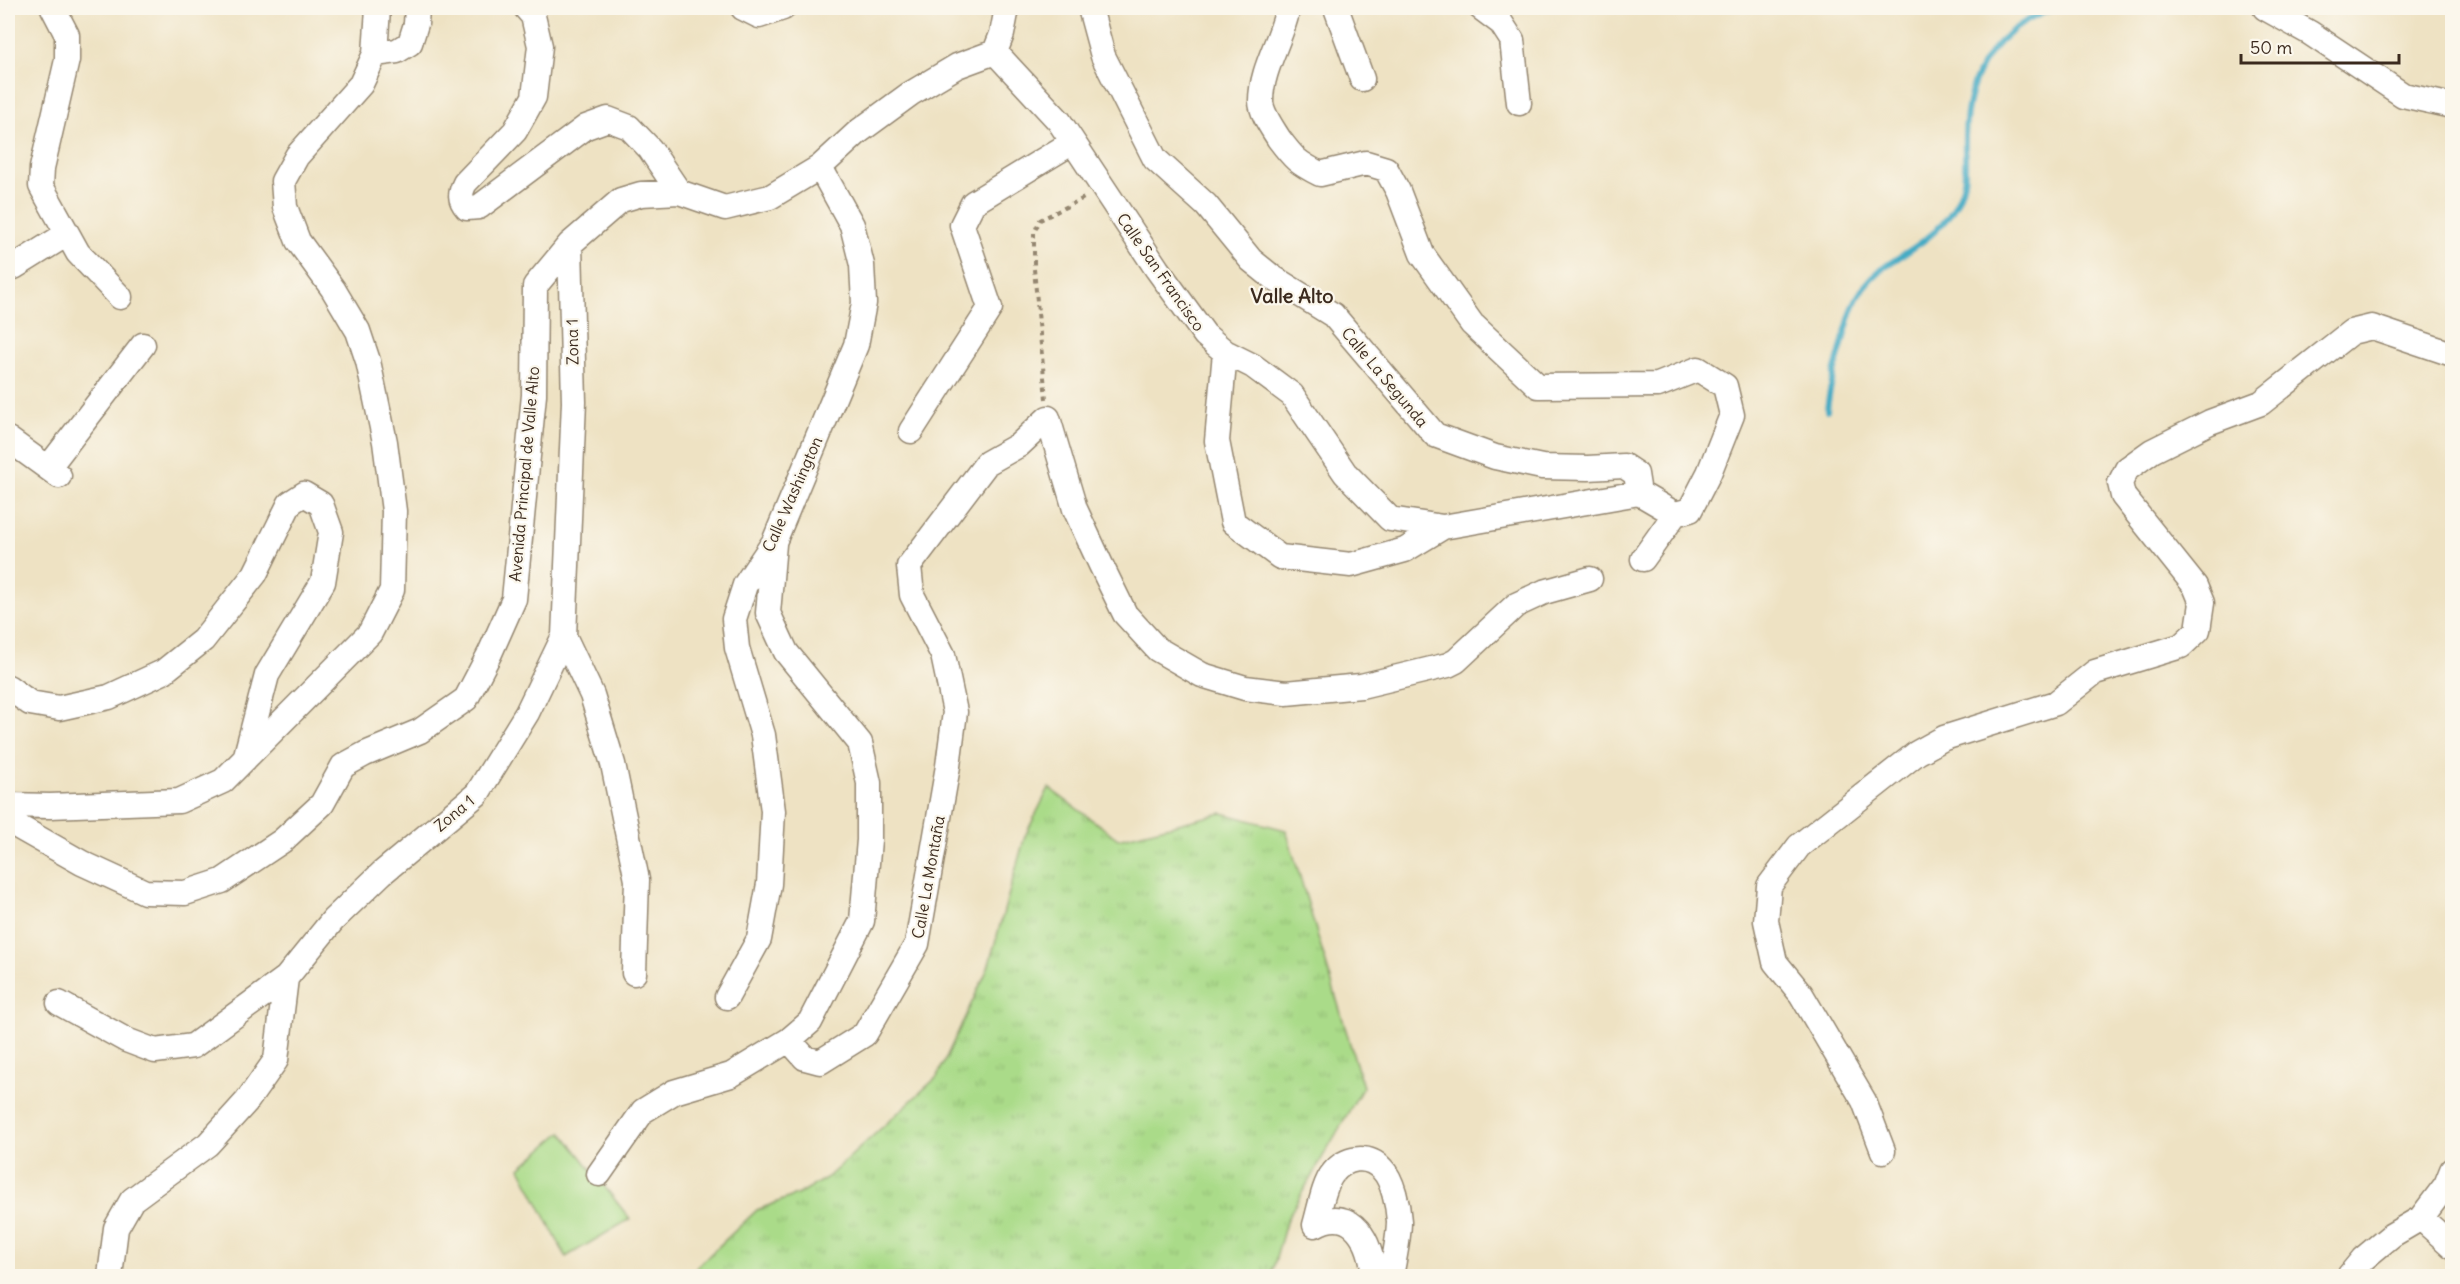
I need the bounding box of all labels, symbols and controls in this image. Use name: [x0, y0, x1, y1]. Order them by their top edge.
scale bar: [2241, 27, 2398, 65]
text: 50 m: [2250, 36, 2292, 59]
street label: Calle San Francisco: [1113, 209, 1209, 335]
district label: Valle Alto: [1251, 283, 1333, 308]
street label: Zona 1: [562, 319, 582, 365]
street label: Calle La Segunda: [1337, 323, 1433, 431]
street label: Avenida Principal de Valle Alto: [505, 365, 543, 583]
street label: Calle Washington: [758, 433, 826, 555]
street label: Zona 1: [430, 790, 478, 836]
street label: Calle La Montaña: [907, 814, 949, 940]

